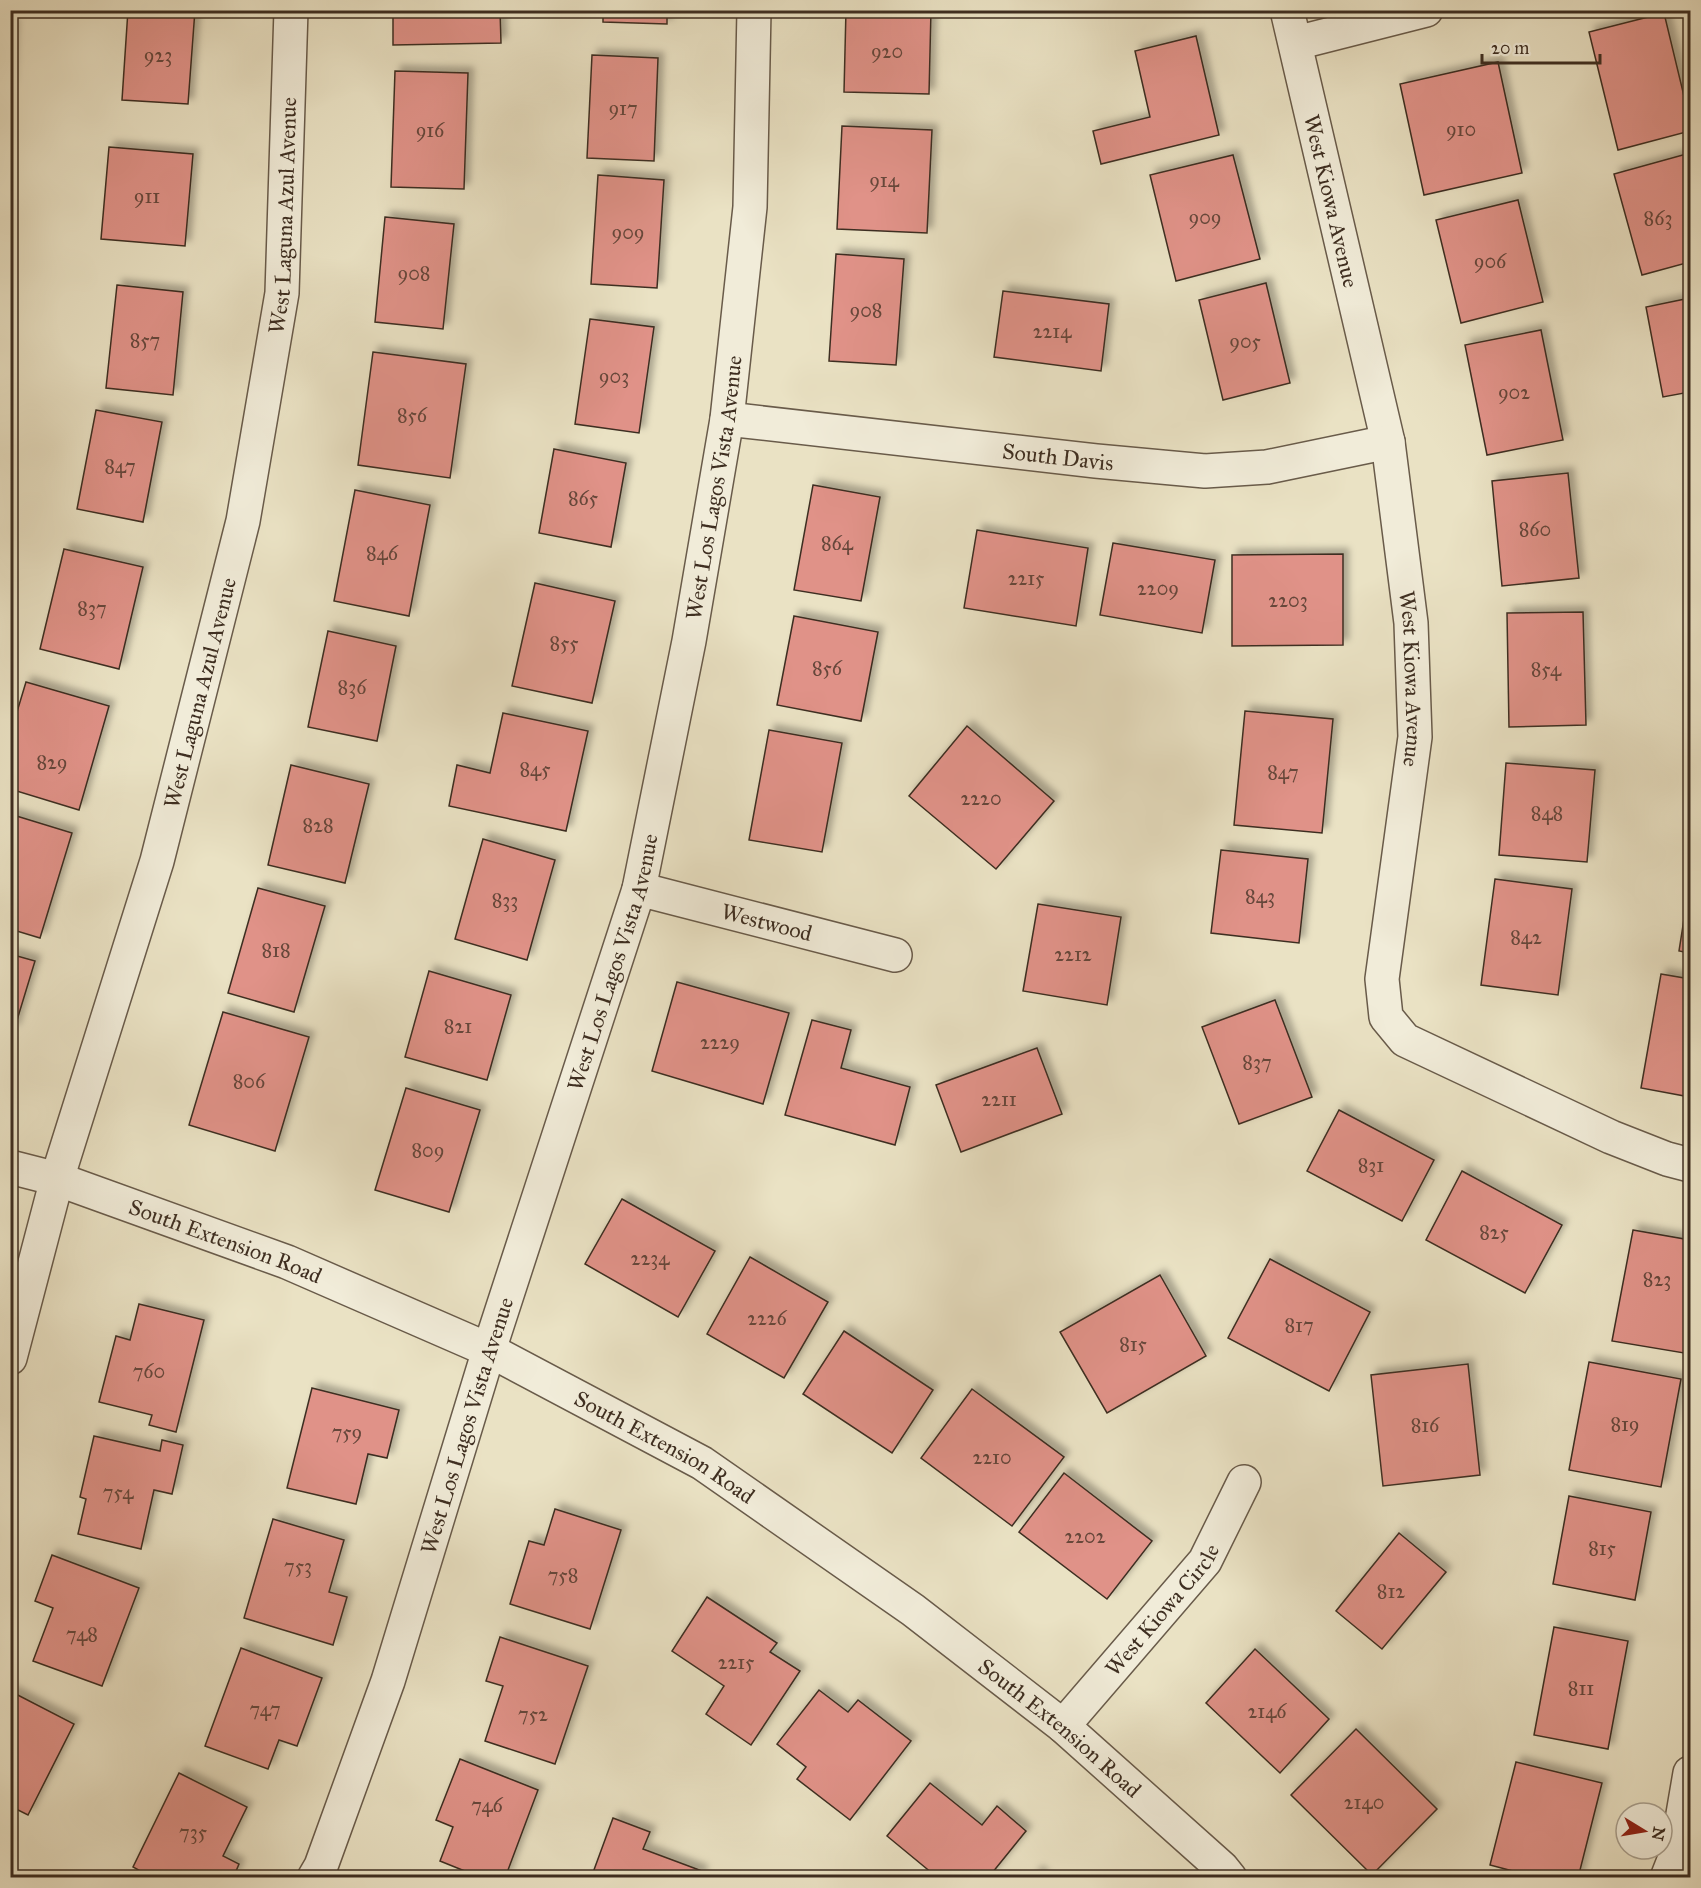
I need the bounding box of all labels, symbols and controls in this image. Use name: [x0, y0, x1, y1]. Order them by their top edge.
scale bar: [1482, 27, 1600, 65]
text: 20 m: [1491, 37, 1529, 59]
house number: 920: [871, 39, 903, 63]
house number: 923: [144, 43, 172, 67]
house number: 917: [608, 96, 638, 120]
street label: West Laguna Azul Avenue: [262, 97, 302, 336]
street label: West Kiowa Avenue: [1298, 112, 1365, 290]
house number: 910: [1446, 117, 1476, 141]
house number: 916: [416, 118, 445, 142]
house number: 914: [869, 168, 900, 192]
house number: 911: [134, 184, 160, 208]
house number: 909: [1188, 205, 1222, 229]
house number: 863: [1644, 206, 1672, 230]
house number: 909: [611, 220, 645, 244]
house number: 906: [1474, 249, 1507, 273]
house number: 908: [397, 261, 431, 285]
house number: 908: [849, 298, 883, 322]
house number: 2214: [1033, 319, 1072, 343]
house number: 857: [130, 328, 160, 352]
house number: 905: [1229, 329, 1261, 353]
street label: West Los Lagos Vista Avenue: [679, 354, 747, 622]
house number: 903: [599, 364, 629, 388]
house number: 902: [1498, 380, 1530, 404]
house number: 856: [397, 403, 428, 427]
street label: South Davis: [1001, 437, 1115, 476]
house number: 847: [104, 454, 136, 478]
house number: 865: [568, 486, 598, 510]
house number: 860: [1519, 517, 1551, 541]
house number: 864: [821, 531, 854, 555]
house number: 846: [366, 541, 399, 565]
house number: 2215: [1008, 566, 1044, 590]
street label: West Laguna Azul Avenue: [157, 575, 242, 811]
house number: 2209: [1137, 576, 1179, 600]
house number: 2203: [1268, 588, 1308, 612]
street label: West Kiowa Avenue: [1393, 589, 1429, 769]
house number: 837: [77, 596, 107, 620]
house number: 855: [549, 631, 579, 655]
house number: 856: [812, 656, 843, 680]
house number: 854: [1531, 657, 1562, 681]
house number: 836: [338, 675, 367, 699]
house number: 829: [36, 750, 68, 774]
house number: 845: [519, 757, 551, 781]
house number: 847: [1267, 760, 1299, 784]
house number: 2220: [960, 786, 1002, 810]
house number: 848: [1531, 801, 1563, 825]
house number: 828: [302, 813, 334, 837]
street label: West Los Lagos Vista Avenue: [561, 831, 663, 1094]
house number: 843: [1245, 884, 1275, 908]
house number: 833: [492, 888, 518, 912]
street label: Westwood: [719, 897, 815, 947]
house number: 842: [1510, 925, 1542, 949]
house number: 818: [261, 938, 291, 962]
house number: 2212: [1054, 942, 1092, 966]
house number: 821: [444, 1014, 472, 1038]
house number: 2229: [700, 1030, 740, 1054]
house number: 837: [1242, 1050, 1272, 1074]
house number: 806: [233, 1069, 266, 1093]
house number: 2211: [981, 1087, 1017, 1111]
house number: 809: [411, 1138, 445, 1162]
house number: 831: [1358, 1153, 1384, 1177]
street label: South Extension Road: [125, 1193, 326, 1289]
house number: 825: [1479, 1220, 1509, 1244]
house number: 2234: [631, 1246, 670, 1270]
house number: 823: [1643, 1267, 1671, 1291]
street label: West Los Lagos Vista Avenue: [414, 1294, 519, 1557]
house number: 2226: [747, 1306, 788, 1330]
house number: 817: [1284, 1313, 1314, 1337]
house number: 815: [1119, 1332, 1147, 1356]
house number: 760: [133, 1359, 165, 1383]
street label: South Extension Road: [570, 1384, 760, 1509]
house number: 819: [1610, 1412, 1640, 1436]
house number: 816: [1411, 1413, 1440, 1437]
house number: 759: [332, 1420, 362, 1444]
house number: 2210: [972, 1445, 1012, 1469]
house number: 754: [103, 1480, 134, 1504]
house number: 2202: [1064, 1524, 1106, 1548]
house number: 815: [1588, 1536, 1616, 1560]
street label: West Kiowa Circle: [1099, 1539, 1225, 1681]
house number: 753: [284, 1554, 312, 1578]
house number: 758: [548, 1563, 578, 1587]
house number: 812: [1377, 1579, 1405, 1603]
house number: 748: [66, 1622, 98, 1646]
house number: 2215: [718, 1650, 754, 1674]
street label: South Extension Road: [973, 1652, 1147, 1803]
house number: 811: [1568, 1676, 1594, 1700]
house number: 747: [249, 1697, 281, 1721]
house number: 2146: [1247, 1699, 1287, 1723]
house number: 752: [518, 1702, 548, 1726]
house number: 2140: [1344, 1790, 1384, 1814]
house number: 746: [471, 1793, 504, 1817]
north arrow: [1614, 1801, 1674, 1861]
house number: 735: [179, 1820, 207, 1844]
text: N: [1648, 1825, 1669, 1843]

